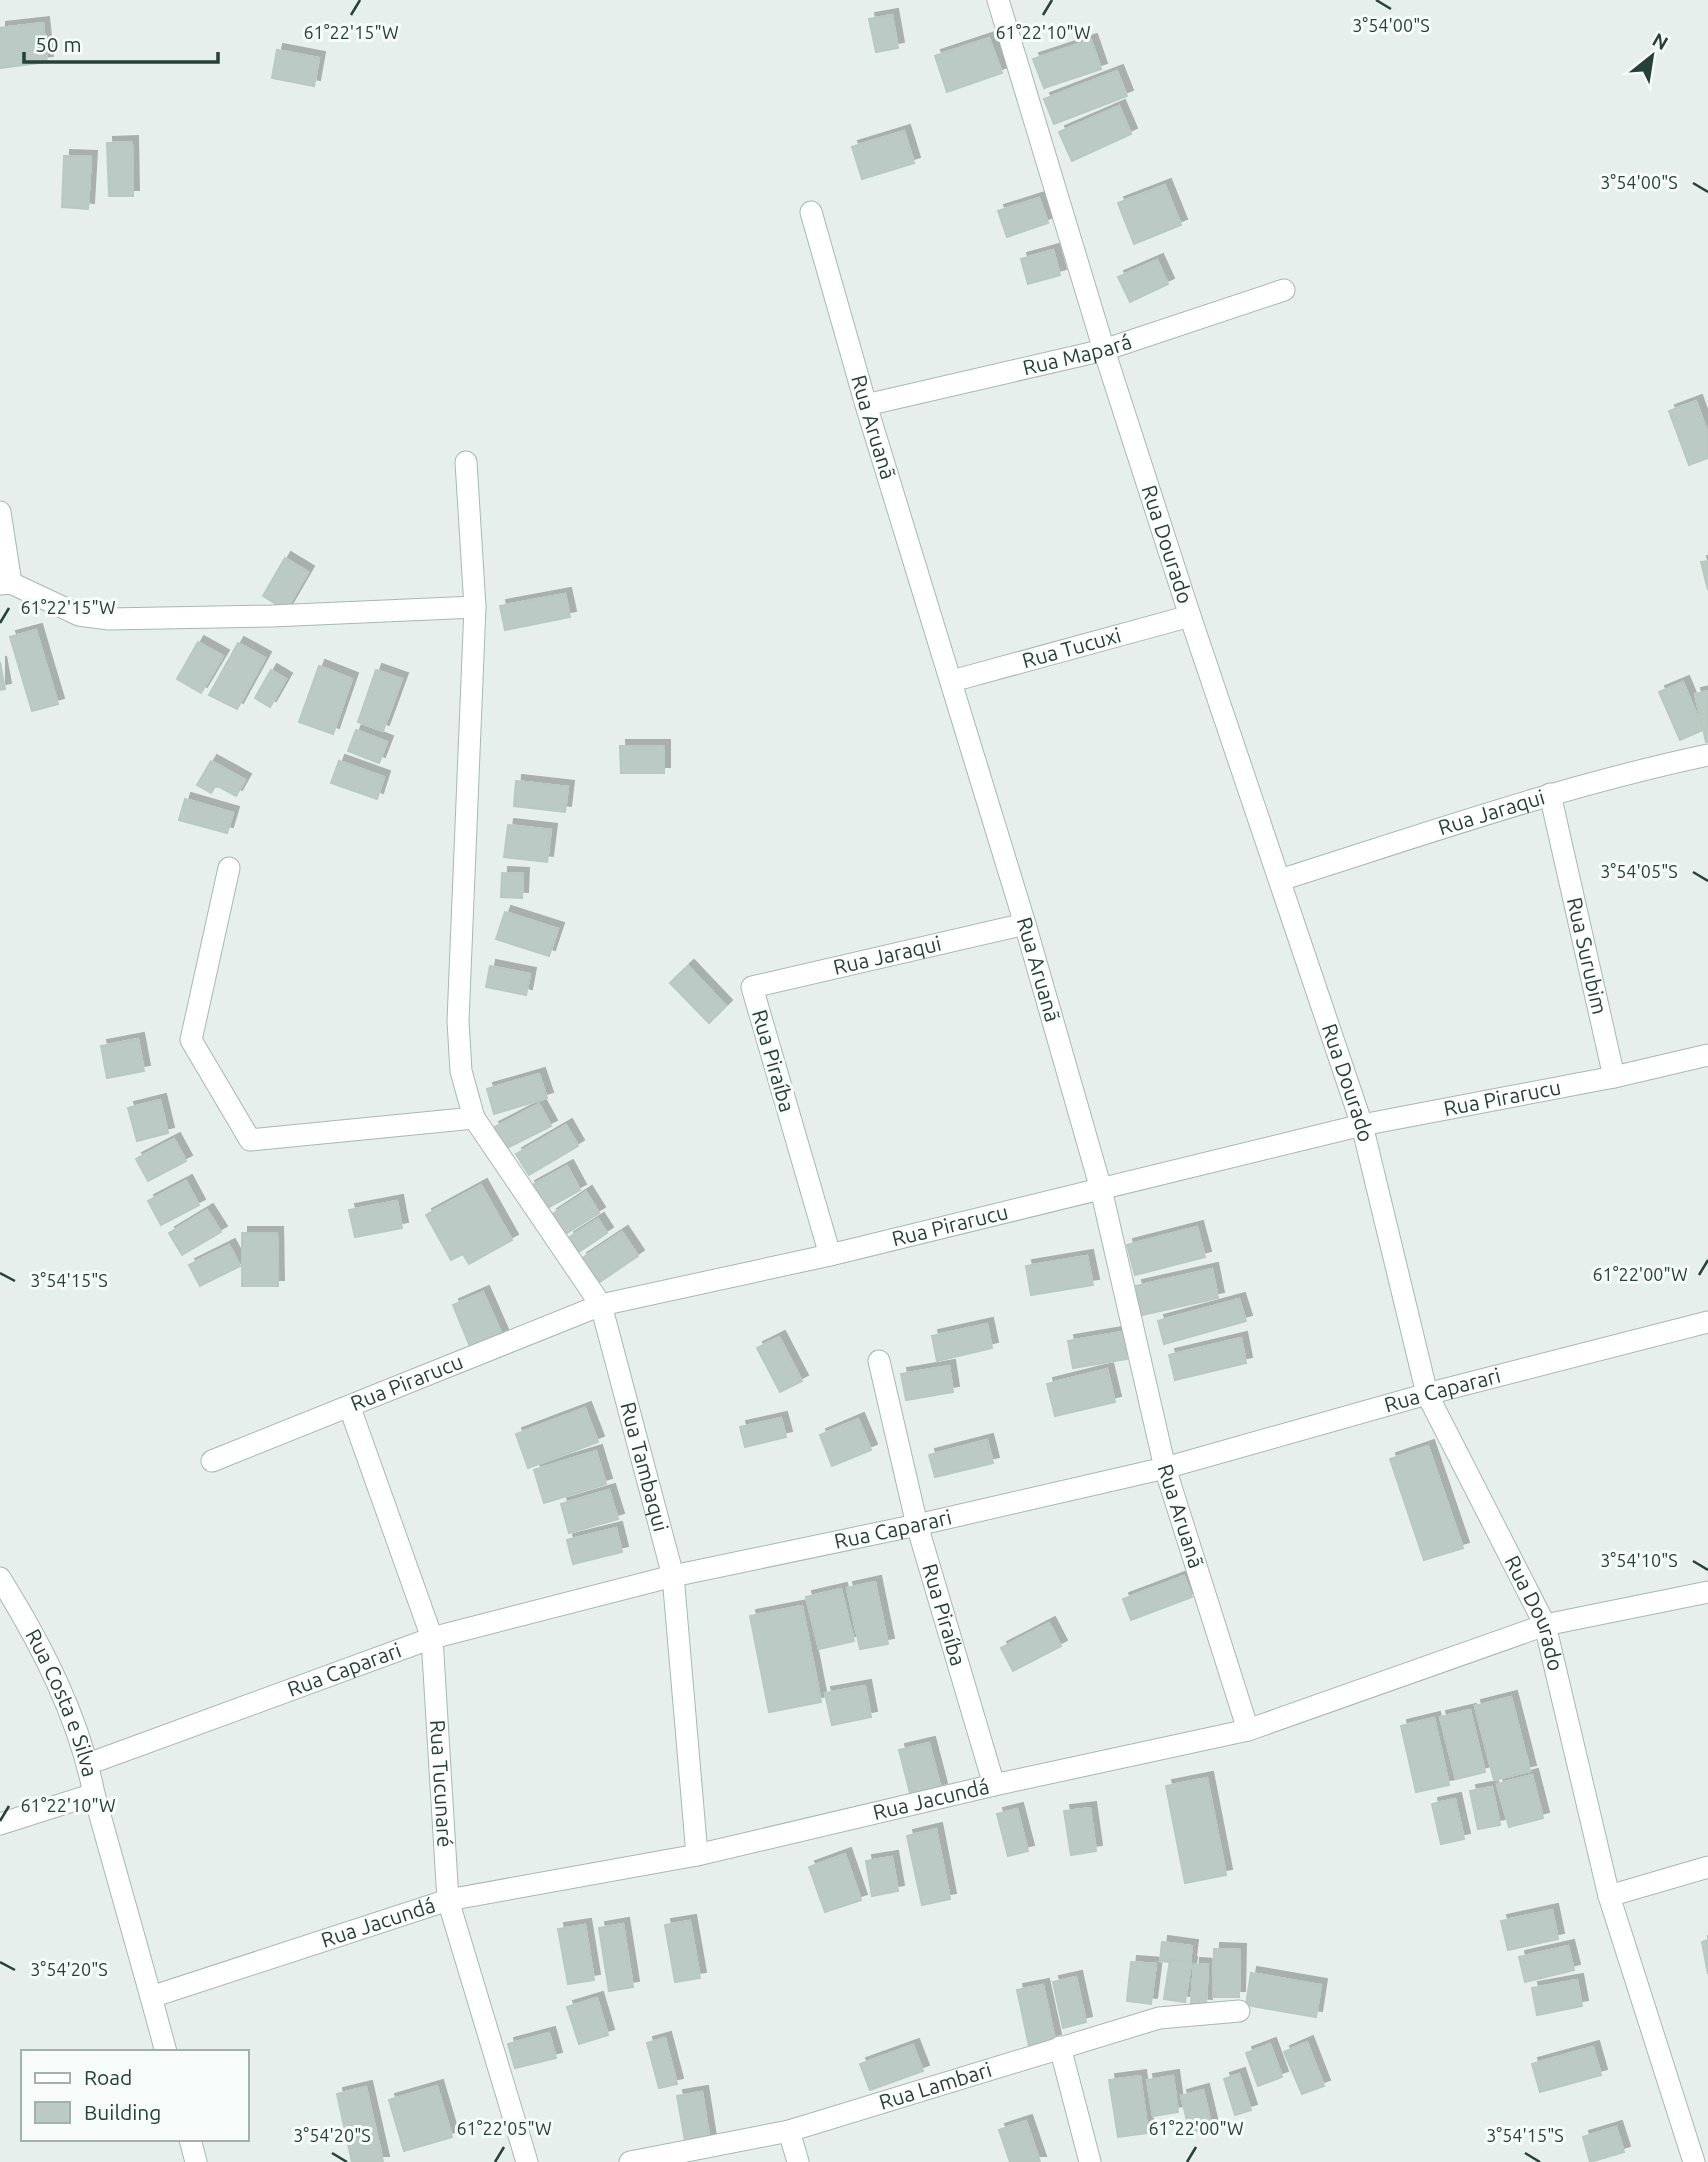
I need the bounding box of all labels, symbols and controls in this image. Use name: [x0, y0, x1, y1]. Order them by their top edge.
text: 3°54'00"S: [1352, 15, 1430, 35]
scale bar: [24, 21, 219, 65]
north arrow: [1617, 21, 1687, 91]
text: 61°22'15"W: [303, 22, 399, 42]
text: 61°22'10"W: [995, 22, 1091, 42]
text: N: [1649, 28, 1672, 54]
text: 50 m: [35, 32, 82, 56]
text: 3°54'00"S: [1600, 172, 1678, 192]
street label: Rua Mapará: [1020, 329, 1135, 379]
street label: Rua Aruanã: [847, 372, 901, 482]
street label: Rua Dourado: [1137, 482, 1198, 606]
text: 61°22'15"W: [20, 597, 116, 617]
street label: Rua Tucuxi: [1019, 622, 1123, 672]
street label: Rua Jaraqui: [1435, 784, 1547, 839]
text: 3°54'05"S: [1600, 861, 1678, 881]
street label: Rua Surubim: [1563, 895, 1612, 1016]
street label: Rua Aruanã: [1013, 914, 1065, 1025]
street label: Rua Jaraqui: [831, 931, 943, 979]
street label: Rua Piraíba: [748, 1007, 800, 1115]
street label: Rua Dourado: [1318, 1020, 1379, 1144]
street label: Rua Pirarucu: [1442, 1074, 1563, 1120]
street label: Rua Pirarucu: [889, 1199, 1010, 1250]
text: 61°22'00"W: [1592, 1264, 1688, 1284]
text: 3°54'15"S: [30, 1270, 108, 1290]
street label: Rua Pirarucu: [347, 1349, 466, 1415]
street label: Rua Caparari: [1381, 1363, 1503, 1417]
street label: Rua Tambaqui: [616, 1399, 674, 1534]
street label: Rua Aruanã: [1153, 1461, 1209, 1571]
street label: Rua Caparari: [832, 1504, 954, 1553]
text: 3°54'10"S: [1600, 1550, 1678, 1570]
street label: Rua Dourado: [1501, 1551, 1568, 1673]
street label: Rua Piraíba: [918, 1561, 971, 1668]
street label: Rua Costa e Silva: [21, 1624, 103, 1779]
street label: Rua Caparari: [284, 1637, 404, 1701]
street label: Rua Tucunaré: [426, 1719, 458, 1848]
street label: Rua Jacundá: [870, 1774, 991, 1824]
text: 61°22'10"W: [20, 1795, 116, 1815]
street label: Rua Jacundá: [318, 1892, 438, 1952]
text: 3°54'20"S: [30, 1959, 108, 1979]
legend: [21, 2050, 248, 2141]
street label: Rua Lambari: [876, 2057, 994, 2114]
text: Road: [84, 2065, 132, 2089]
text: Building: [84, 2100, 161, 2124]
text: 61°22'05"W: [456, 2118, 552, 2138]
text: 61°22'00"W: [1148, 2118, 1244, 2138]
text: 3°54'20"S: [293, 2125, 371, 2145]
text: 3°54'15"S: [1486, 2125, 1564, 2145]

